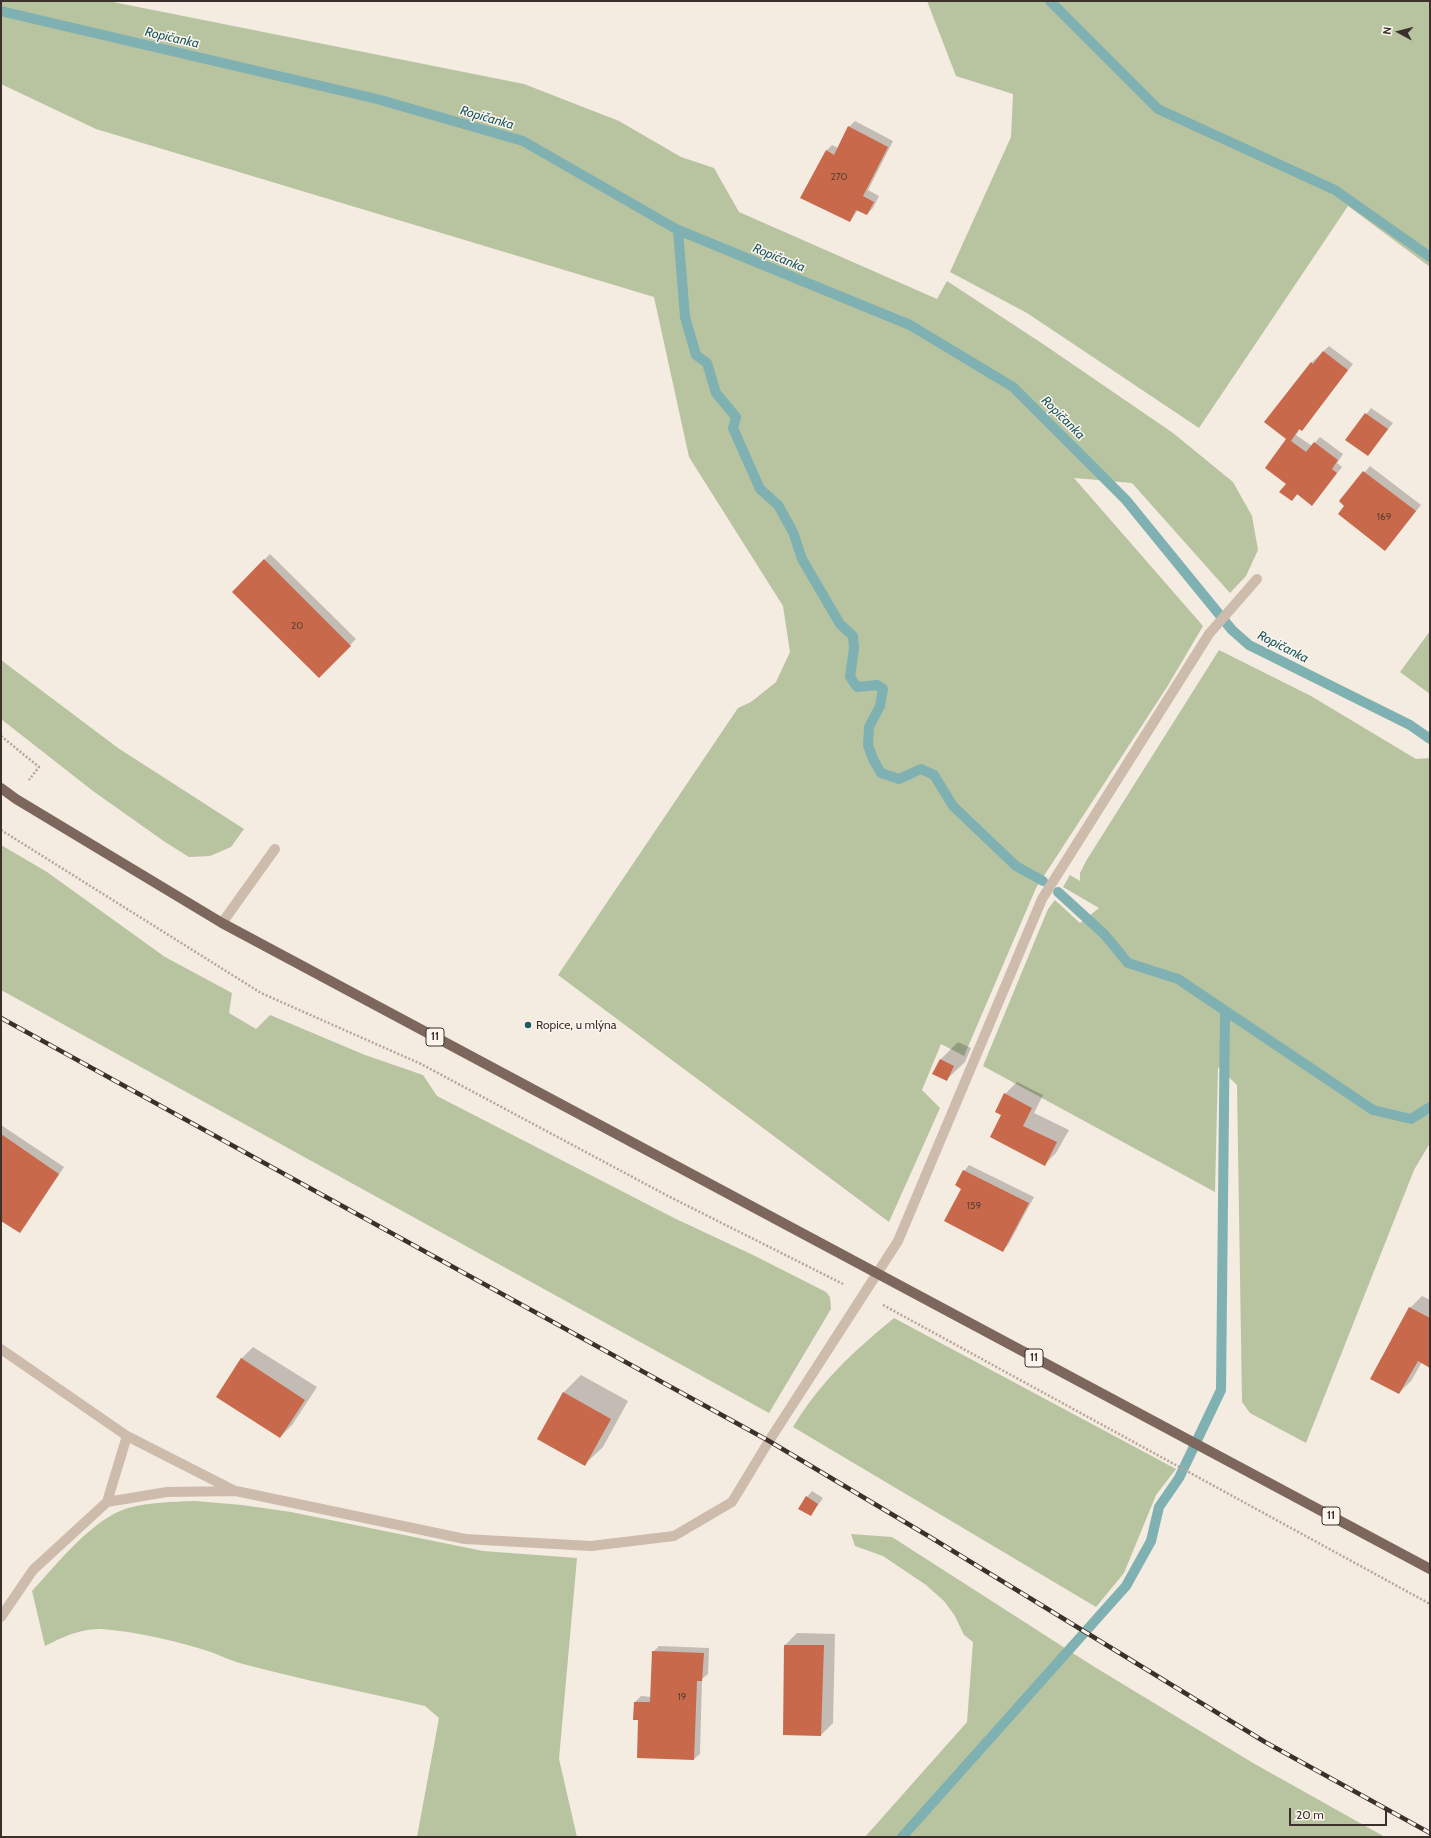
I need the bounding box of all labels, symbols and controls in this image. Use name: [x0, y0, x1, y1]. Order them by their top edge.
north arrow: [1379, 12, 1419, 52]
water label: Ropičanka: [143, 24, 201, 52]
text: N: [1380, 26, 1395, 35]
water label: Ropičanka: [458, 103, 516, 133]
house number: 270: [830, 171, 848, 183]
water label: Ropičanka: [751, 240, 807, 276]
water label: Ropičanka: [1038, 393, 1088, 443]
house number: 169: [1377, 511, 1391, 523]
house number: 20: [291, 620, 303, 632]
water label: Ropičanka: [1255, 628, 1311, 666]
place label: Ropice, u mlýna: [536, 1018, 616, 1032]
marker: Ropice, u mlýna: [523, 1020, 533, 1030]
road number: 11: [426, 1028, 444, 1046]
house number: 159: [967, 1200, 981, 1212]
road number: 11: [1025, 1349, 1043, 1367]
road number: 11: [1322, 1507, 1340, 1525]
house number: 19: [678, 1691, 686, 1703]
scale bar: [1291, 1800, 1389, 1826]
text: 20 m: [1296, 1807, 1324, 1822]

